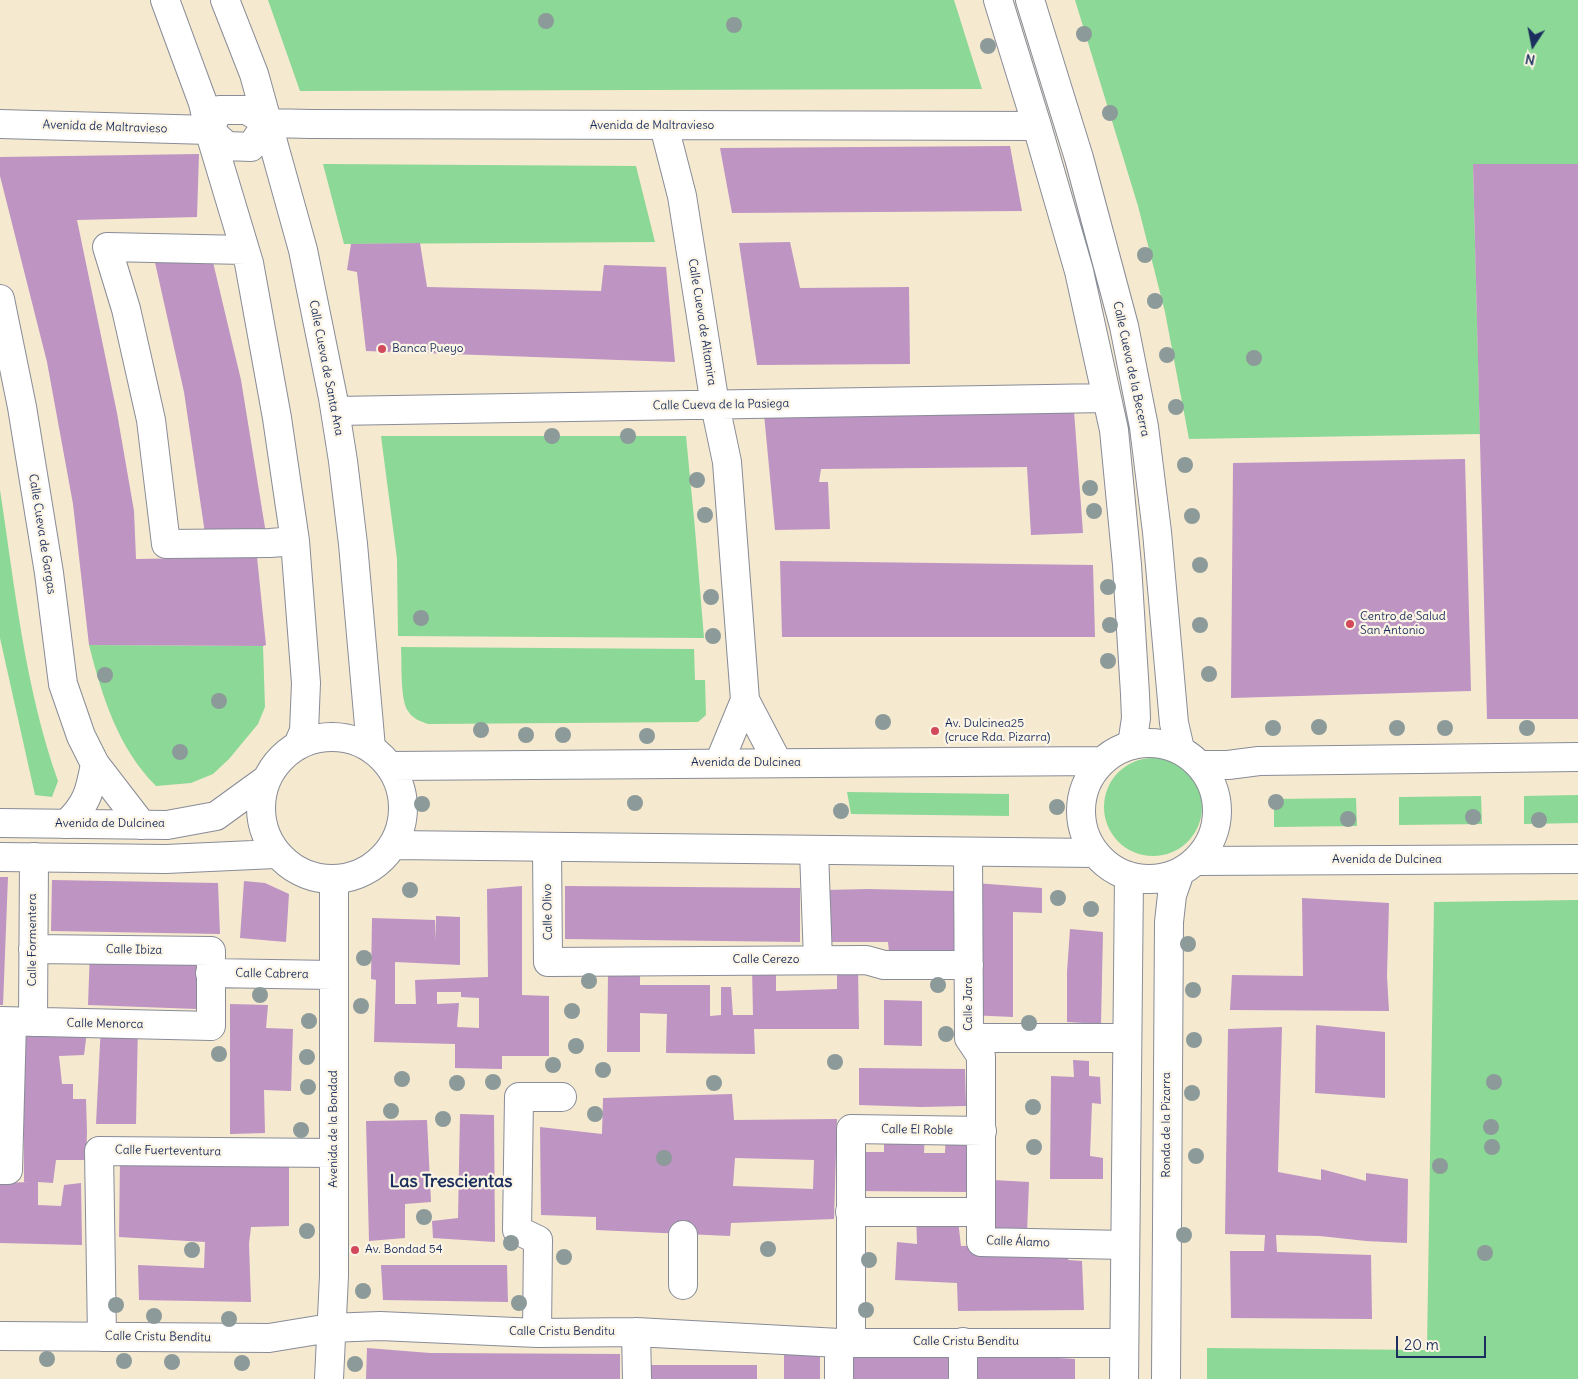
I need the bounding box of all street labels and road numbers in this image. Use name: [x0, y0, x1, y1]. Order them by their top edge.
street label: Avenida de Maltravieso: [42, 118, 168, 136]
street label: Avenida de Maltravieso: [590, 119, 714, 133]
street label: Calle Cueva de Altamira: [685, 257, 719, 387]
street label: Calle Cueva de Santa Ana: [306, 299, 346, 437]
street label: Calle Cueva de la Becerra: [1110, 300, 1152, 438]
street label: Calle Cueva de la Pasiega: [653, 397, 789, 413]
street label: Calle Cueva de Gargas: [25, 473, 59, 595]
street label: Avenida de Dulcinea: [691, 756, 801, 770]
street label: Avenida de Dulcinea: [55, 817, 165, 831]
street label: Avenida de Dulcinea: [1332, 853, 1442, 867]
street label: Calle Olivo: [540, 884, 556, 940]
street label: Calle Formentera: [26, 893, 40, 987]
street label: Calle Ibiza: [106, 942, 162, 958]
street label: Calle Cerezo: [733, 953, 799, 967]
street label: Calle Cabrera: [235, 966, 309, 982]
street label: Calle Jara: [962, 977, 976, 1031]
street label: Calle Menorca: [66, 1016, 144, 1032]
street label: Avenida de la Bondad: [327, 1070, 341, 1188]
street label: Ronda de la Pizarra: [1160, 1072, 1174, 1178]
street label: Calle El Roble: [881, 1122, 953, 1138]
street label: Calle Fuerteventura: [115, 1143, 221, 1159]
street label: Calle Álamo: [986, 1234, 1050, 1250]
street label: Calle Cristu Benditu: [509, 1325, 615, 1339]
street label: Calle Cristu Benditu: [105, 1329, 211, 1345]
street label: Calle Cristu Benditu: [913, 1335, 1019, 1349]

